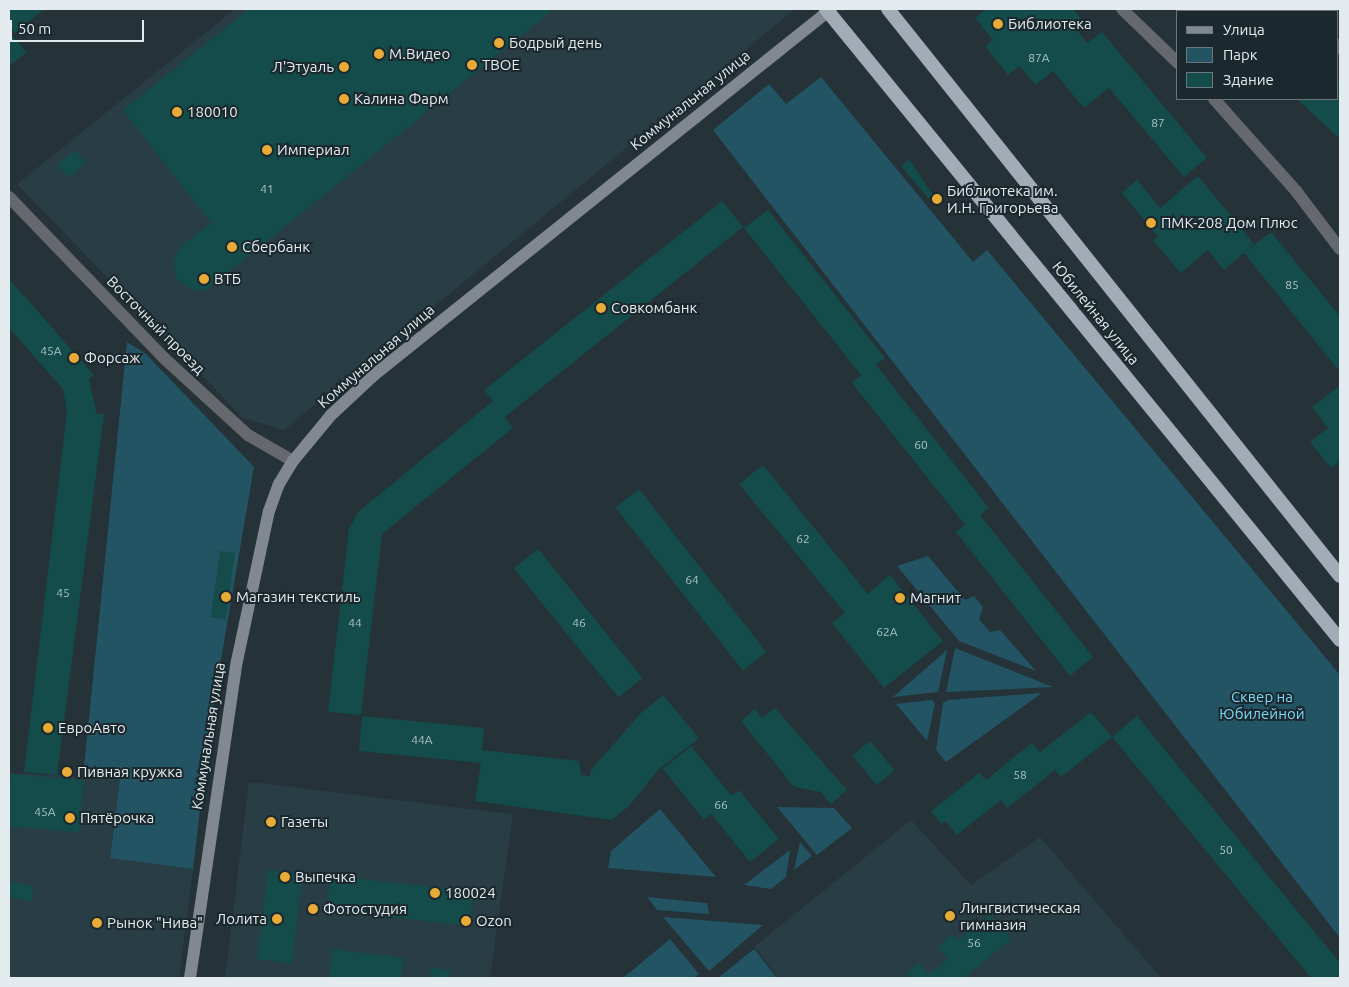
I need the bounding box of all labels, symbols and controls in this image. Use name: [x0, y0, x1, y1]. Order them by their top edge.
scale bar: [12, 10, 146, 42]
legend: [1176, 10, 1339, 100]
place label: Библиотека: [1008, 15, 1092, 33]
marker: Библиотека: [992, 18, 1004, 30]
text: 50 m: [18, 20, 51, 37]
text: Улица: [1223, 21, 1265, 38]
place label: Бодрый день: [509, 34, 602, 52]
marker: Бодрый день: [493, 37, 505, 49]
place label: М.Видео: [389, 45, 450, 63]
street label: Коммунальная улица: [627, 46, 753, 154]
text: Парк: [1223, 46, 1258, 63]
marker: М.Видео: [373, 48, 385, 60]
house number: 87А: [1028, 51, 1050, 65]
place label: ТВОЕ: [482, 56, 520, 74]
place label: Л'Этуаль: [272, 58, 334, 76]
marker: ТВОЕ: [466, 59, 478, 71]
marker: Л'Этуаль: [338, 61, 350, 73]
text: Здание: [1223, 71, 1274, 88]
place label: Калина Фарм: [354, 90, 449, 108]
marker: Калина Фарм: [338, 93, 350, 105]
place label: 180010: [187, 103, 238, 121]
marker: 180010: [171, 106, 183, 118]
house number: 87: [1151, 116, 1165, 130]
place label: Империал: [277, 141, 350, 159]
marker: Империал: [261, 144, 273, 156]
place label: Библиотека им. И.Н. Григорьева: [947, 181, 1059, 216]
house number: 41: [260, 182, 274, 196]
marker: Библиотека им. И.Н. Григорьева: [931, 193, 943, 205]
place label: ПМК-208 Дом Плюс: [1161, 214, 1298, 232]
marker: ПМК-208 Дом Плюс: [1145, 217, 1157, 229]
place label: Сбербанк: [242, 238, 310, 256]
marker: Сбербанк: [226, 241, 238, 253]
street label: Юбилейная улица: [1049, 258, 1143, 368]
place label: ВТБ: [214, 270, 241, 288]
street label: Восточный проезд: [103, 272, 209, 378]
marker: ВТБ: [198, 273, 210, 285]
house number: 85: [1285, 278, 1299, 292]
place label: Совкомбанк: [611, 299, 697, 317]
street label: Коммунальная улица: [314, 300, 438, 412]
marker: Совкомбанк: [595, 302, 607, 314]
house number: 45А: [40, 344, 62, 358]
place label: Форсаж: [84, 349, 140, 367]
marker: Форсаж: [68, 352, 80, 364]
house number: 60: [914, 438, 928, 452]
house number: 62: [796, 532, 810, 546]
house number: 64: [685, 573, 699, 587]
house number: 45: [56, 586, 70, 600]
place label: Магазин текстиль: [236, 588, 360, 606]
place label: Магнит: [910, 589, 961, 607]
marker: Магазин текстиль: [220, 591, 232, 603]
marker: Магнит: [894, 592, 906, 604]
house number: 44: [348, 616, 362, 630]
house number: 46: [572, 616, 586, 630]
house number: 62А: [876, 625, 898, 639]
street label: Коммунальная улица: [187, 661, 229, 811]
park label: Сквер на Юбилейной: [1219, 687, 1305, 722]
place label: ЕвроАвто: [58, 719, 126, 737]
marker: ЕвроАвто: [42, 722, 54, 734]
house number: 44А: [411, 733, 433, 747]
place label: Пивная кружка: [77, 763, 183, 781]
marker: Пивная кружка: [61, 766, 73, 778]
house number: 58: [1013, 768, 1027, 782]
house number: 66: [714, 798, 728, 812]
house number: 45А: [34, 805, 56, 819]
place label: Пятёрочка: [80, 809, 154, 827]
marker: Пятёрочка: [64, 812, 76, 824]
place label: Газеты: [281, 813, 328, 831]
marker: Газеты: [265, 816, 277, 828]
house number: 50: [1219, 843, 1233, 857]
place label: Выпечка: [295, 868, 356, 886]
marker: Выпечка: [279, 871, 291, 883]
place label: 180024: [445, 884, 496, 902]
marker: 180024: [429, 887, 441, 899]
place label: Лингвистическая гимназия: [960, 898, 1081, 933]
place label: Фотостудия: [323, 900, 407, 918]
marker: Фотостудия: [307, 903, 319, 915]
place label: Лолита: [216, 910, 267, 928]
marker: Лингвистическая гимназия: [944, 910, 956, 922]
place label: Ozon: [476, 912, 512, 930]
marker: Лолита: [271, 913, 283, 925]
place label: Рынок "Нива": [107, 914, 203, 932]
marker: Ozon: [460, 915, 472, 927]
marker: Рынок "Нива": [91, 917, 103, 929]
house number: 56: [967, 936, 981, 950]

